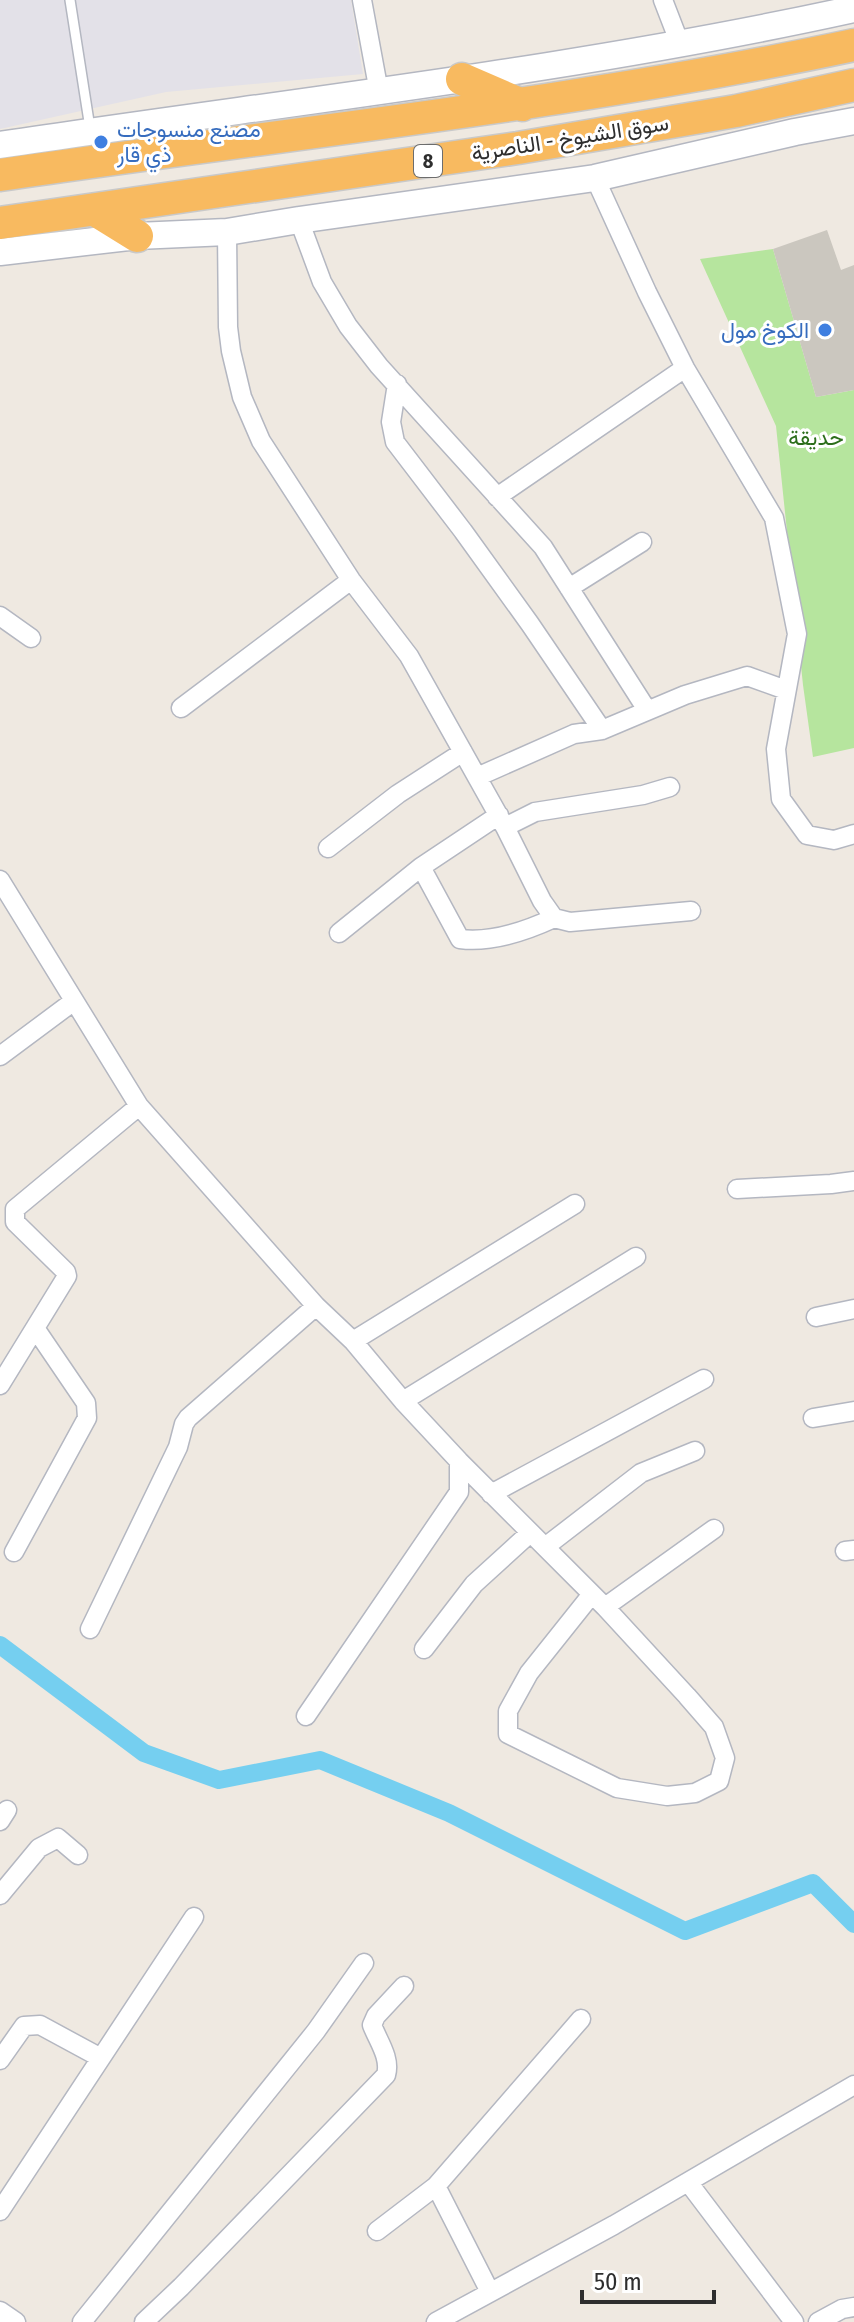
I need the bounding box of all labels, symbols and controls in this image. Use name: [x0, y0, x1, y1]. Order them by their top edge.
street label: سوق الشيوخ - الناصرية: [469, 109, 671, 168]
place label: مصنع منسوجات ذي قار: [116, 116, 261, 173]
marker: مصنع منسوجات ذي قار: [92, 133, 110, 151]
road number: 8: [414, 145, 442, 177]
place label: الكوخ مول: [721, 317, 809, 345]
marker: الكوخ مول: [816, 321, 834, 339]
park label: حديقة: [788, 424, 844, 451]
scale bar: [582, 2254, 714, 2304]
text: 50 m: [594, 2268, 642, 2296]

